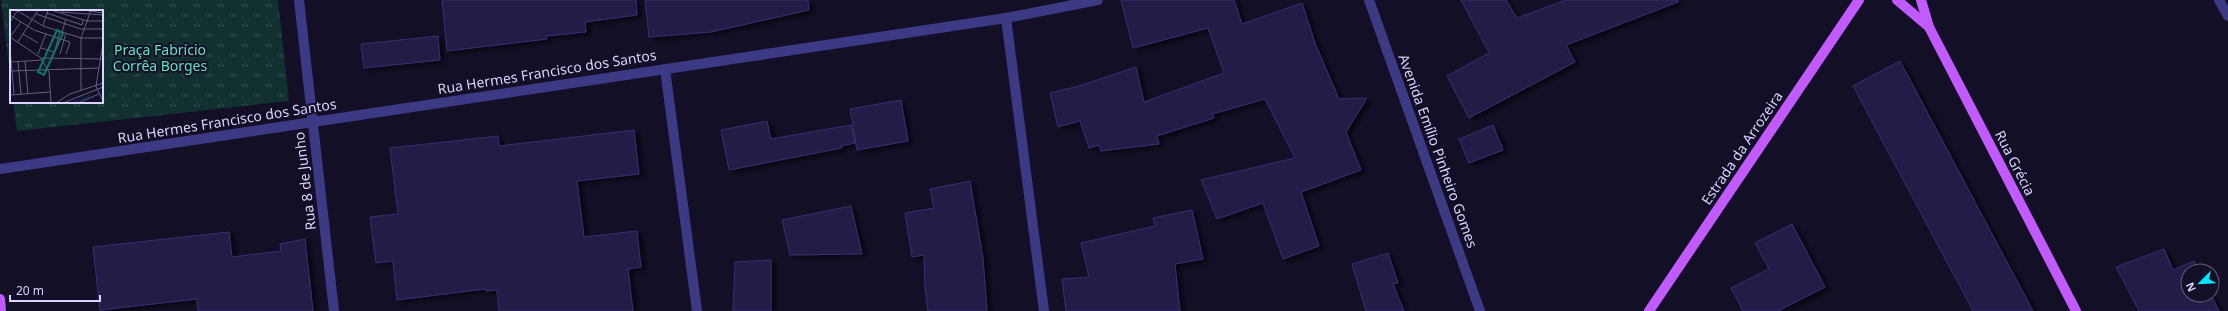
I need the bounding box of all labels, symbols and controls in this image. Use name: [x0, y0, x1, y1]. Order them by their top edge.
inset map: [10, 10, 103, 103]
park label: Praça Fabrício Corrêa Borges: [113, 40, 207, 75]
street label: Rua Hermes Francisco dos Santos: [436, 45, 658, 98]
street label: Avenida Emílio Pinheiro Gomes: [1394, 51, 1483, 251]
street label: Estrada da Arrozeira: [1696, 87, 1787, 208]
street label: Rua Hermes Francisco dos Santos: [116, 94, 338, 147]
street label: Rua Grécia: [1991, 127, 2040, 199]
street label: Rua 8 de Junho: [289, 131, 320, 231]
north arrow: [2180, 263, 2220, 303]
scale bar: [10, 277, 100, 303]
text: N: [2182, 280, 2199, 294]
text: 20 m: [16, 282, 44, 299]

